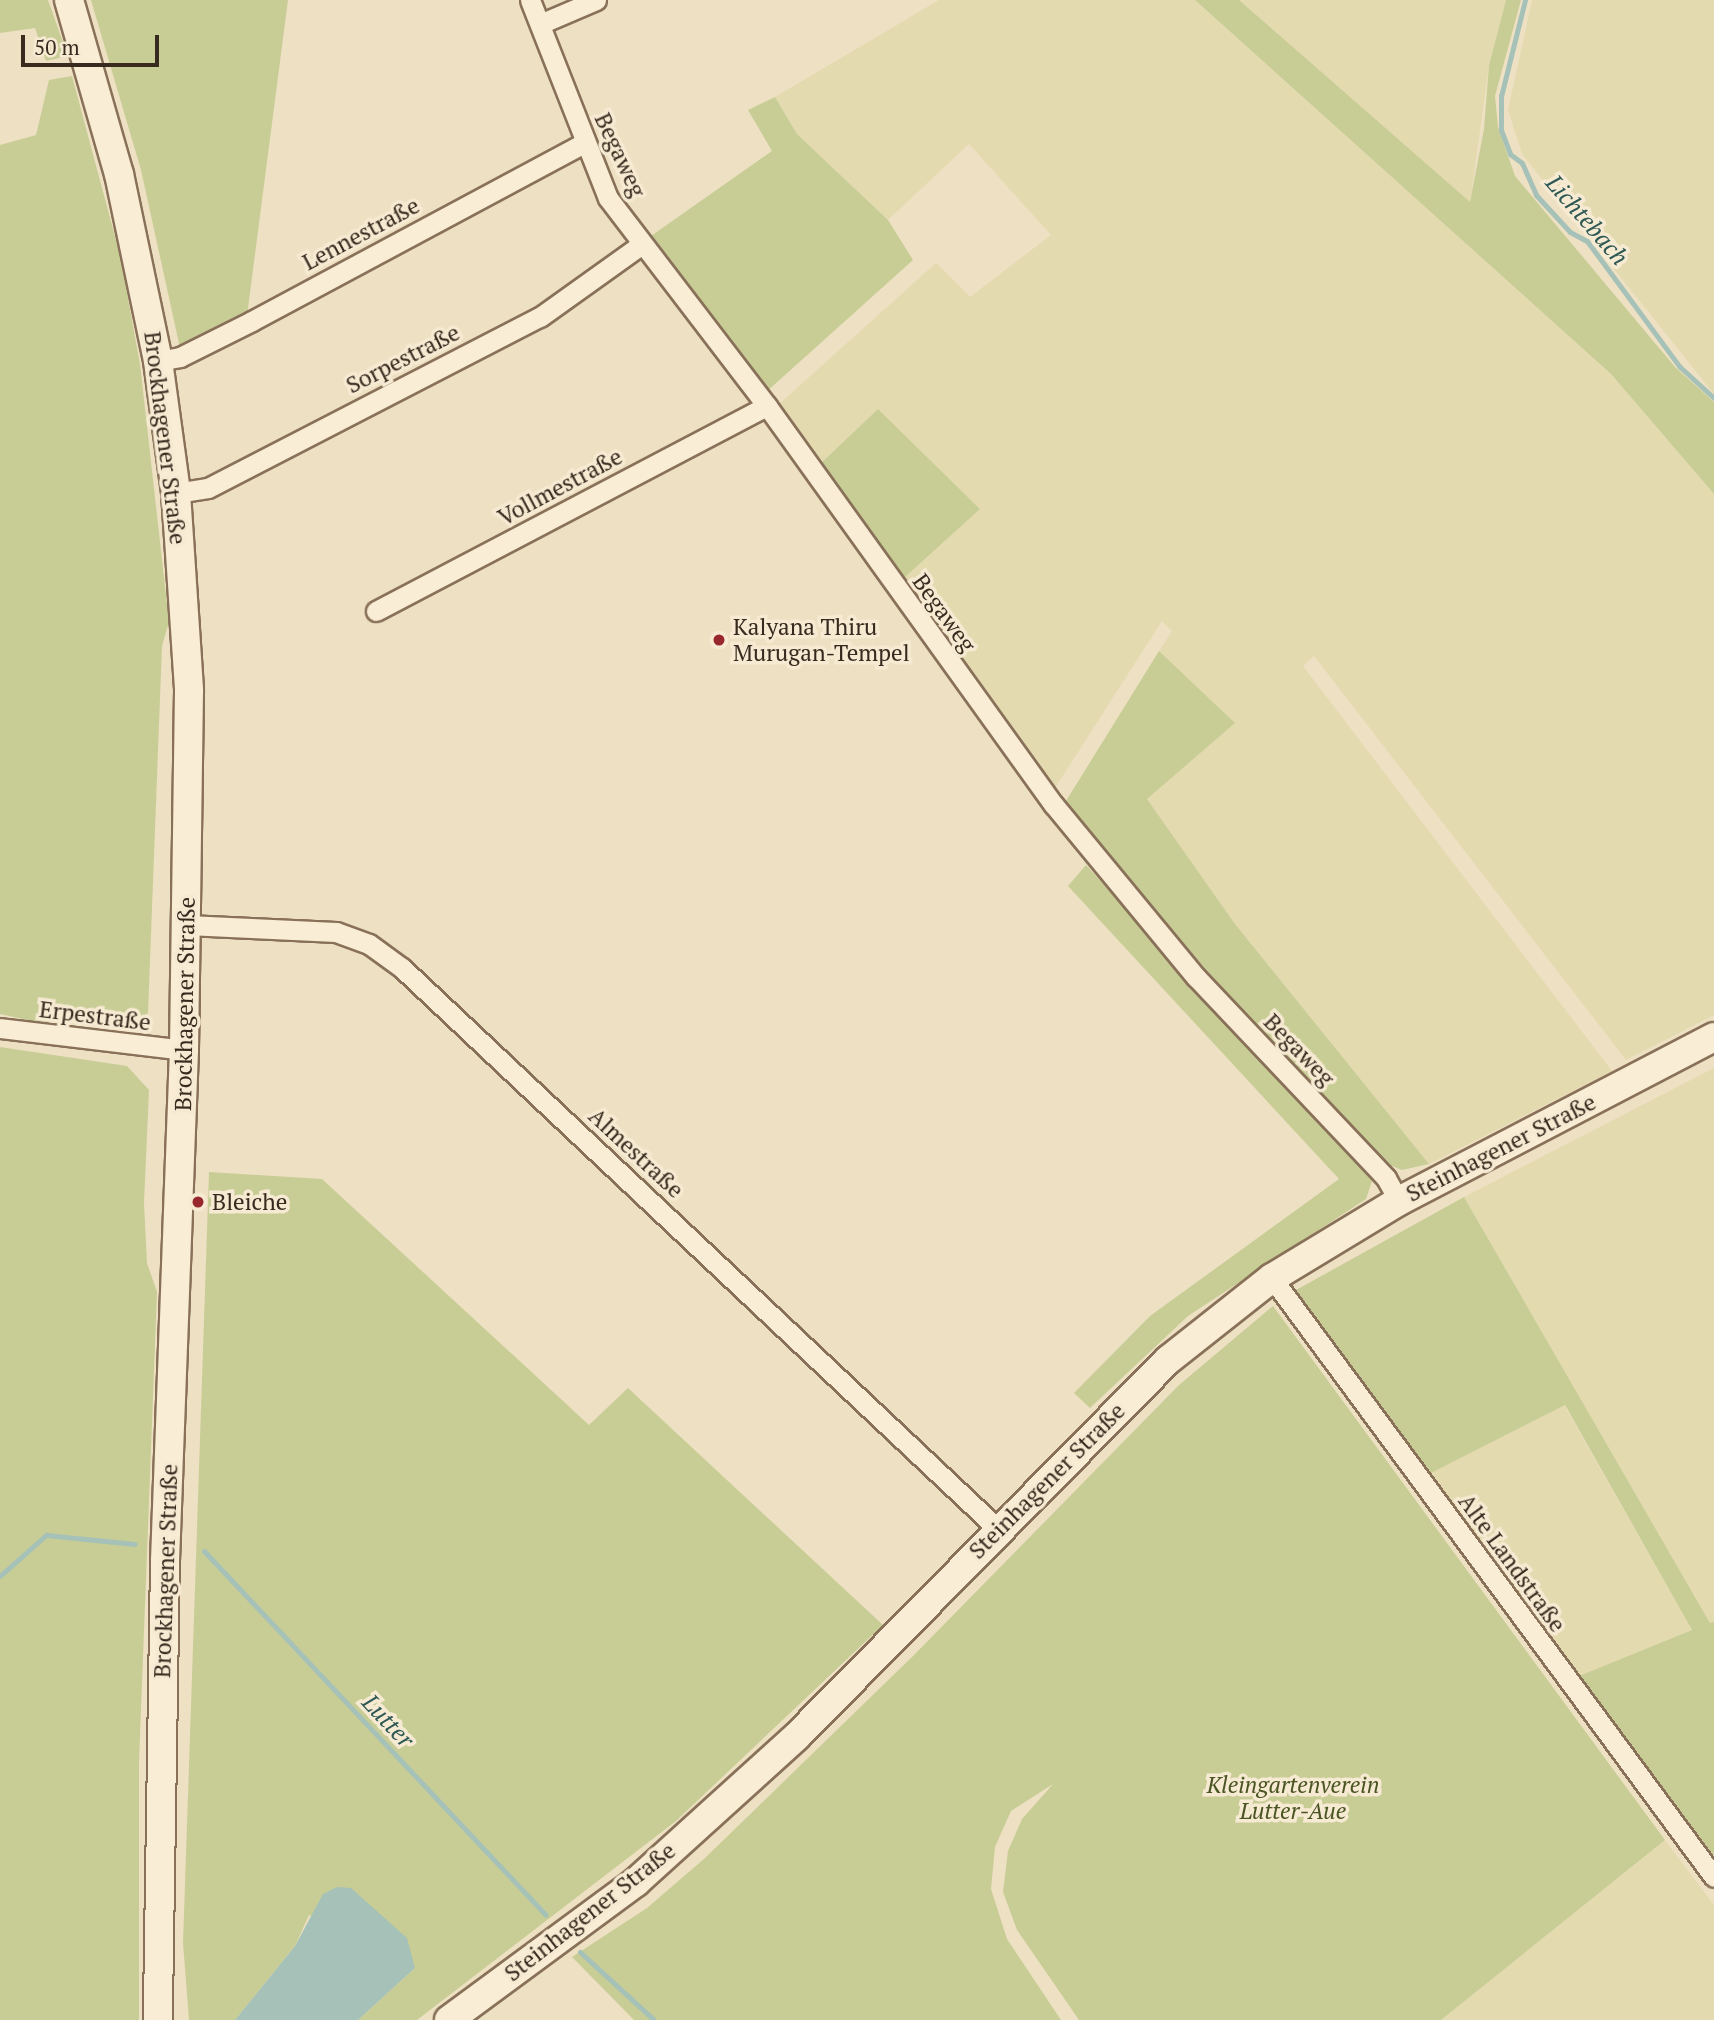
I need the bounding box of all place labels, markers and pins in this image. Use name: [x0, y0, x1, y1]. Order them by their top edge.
place label: Kalyana Thiru Murugan-Tempel: [733, 613, 910, 667]
marker: Kalyana Thiru Murugan-Tempel: [711, 632, 727, 648]
place label: Bleiche: [212, 1188, 287, 1216]
marker: Bleiche: [190, 1194, 206, 1210]

